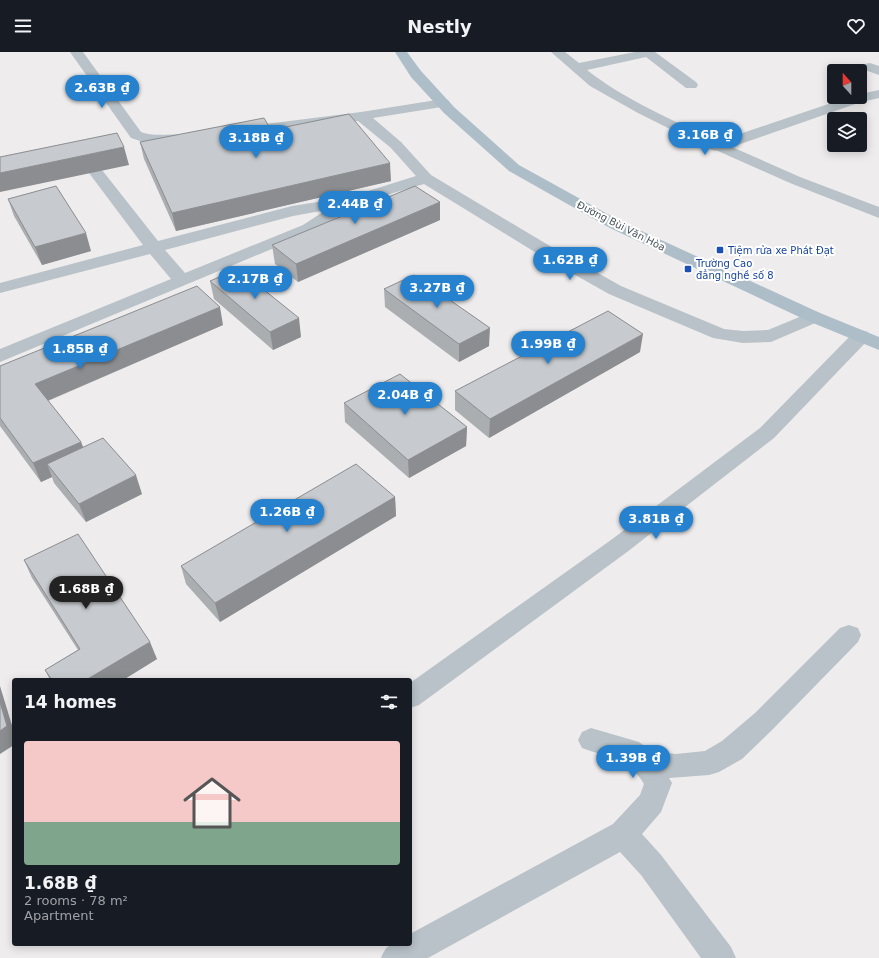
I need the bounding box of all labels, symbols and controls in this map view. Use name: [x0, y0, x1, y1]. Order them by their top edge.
icon: menu: [12, 15, 34, 37]
icon: heart: [845, 15, 867, 37]
text: Nestly: [407, 16, 472, 37]
north arrow: [827, 64, 867, 104]
map controls: [827, 64, 867, 152]
pin: 2.63B ₫: [65, 75, 139, 109]
text: 2.63B ₫: [74, 80, 130, 95]
button: layers: [827, 112, 867, 152]
pin: 3.16B ₫: [668, 122, 742, 156]
pin: 3.18B ₫: [219, 125, 293, 159]
text: 3.16B ₫: [677, 127, 733, 142]
text: 3.18B ₫: [228, 130, 284, 145]
pin: 2.44B ₫: [318, 191, 392, 225]
text: 2.44B ₫: [327, 196, 383, 211]
street label: Đường Bùi Văn Hòa: [575, 199, 667, 253]
marker: Tiệm rửa xe Phát Đạt: [715, 245, 725, 255]
place label: Tiệm rửa xe Phát Đạt: [727, 245, 834, 257]
pin: 1.62B ₫: [533, 247, 607, 281]
text: 1.62B ₫: [542, 252, 598, 267]
place label: Trường Cao đẳng nghề số 8: [695, 258, 774, 281]
marker: Trường Cao đẳng nghề số 8: [683, 264, 693, 274]
pin: 2.17B ₫: [218, 266, 292, 300]
text: 2.17B ₫: [227, 271, 283, 286]
pin: 3.27B ₫: [400, 275, 474, 309]
text: 3.27B ₫: [409, 280, 465, 295]
pin: 1.99B ₫: [511, 331, 585, 365]
pin: 1.85B ₫: [43, 336, 117, 370]
text: 1.99B ₫: [520, 336, 576, 351]
text: 1.85B ₫: [52, 341, 108, 356]
pin: 2.04B ₫: [368, 382, 442, 416]
text: 2.04B ₫: [377, 387, 433, 402]
pin: 1.26B ₫: [250, 499, 324, 533]
text: 1.26B ₫: [259, 504, 315, 519]
pin: 3.81B ₫: [619, 506, 693, 540]
text: 3.81B ₫: [628, 511, 684, 526]
pin: 1.68B ₫: [49, 576, 123, 610]
text: 1.68B ₫: [58, 581, 114, 596]
icon: filters: [378, 691, 400, 713]
text: 14 homes: [24, 692, 117, 712]
pin: 1.39B ₫: [596, 745, 670, 779]
text: 1.39B ₫: [605, 750, 661, 765]
icon: home: [176, 767, 248, 839]
text: 1.68B ₫: [24, 873, 97, 893]
text: 2 rooms · 78 m²: [24, 893, 128, 908]
text: Apartment: [24, 908, 94, 923]

